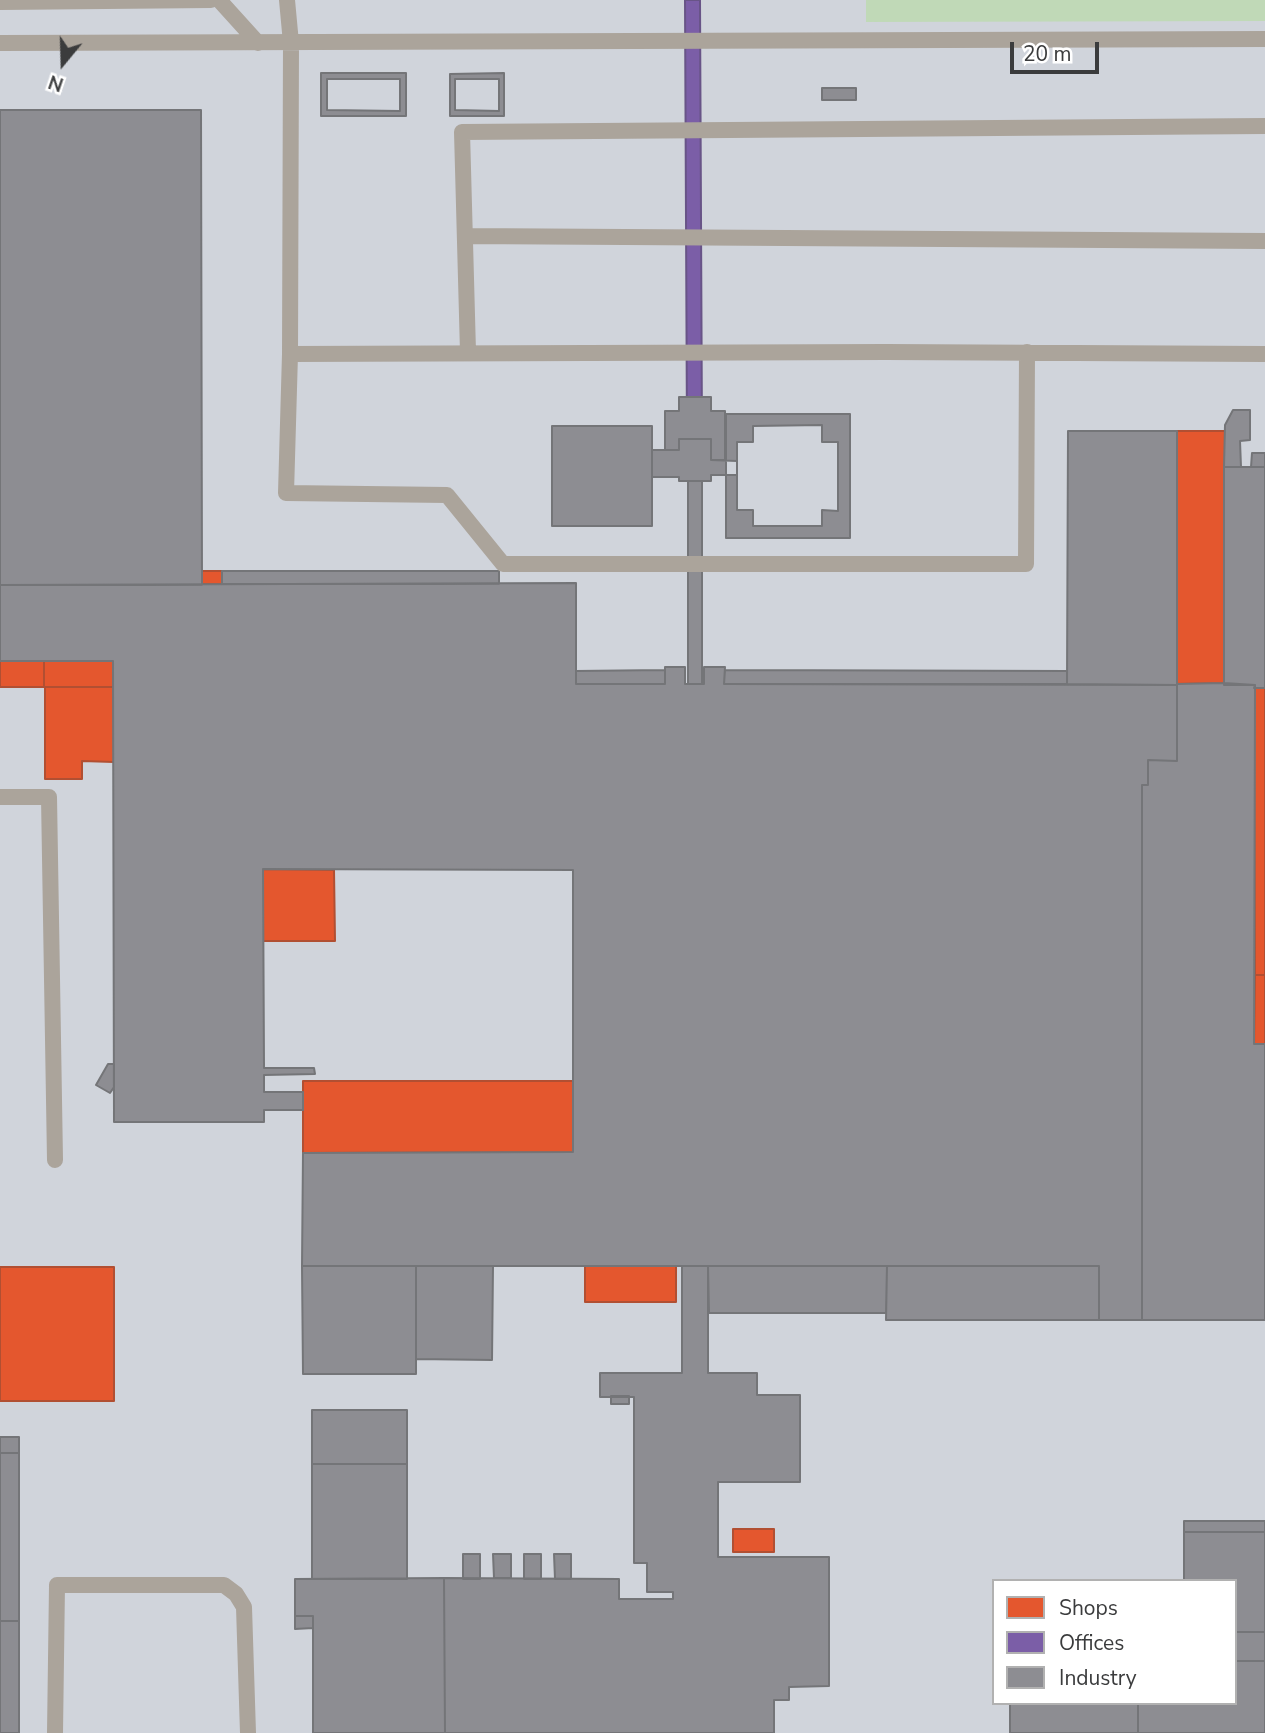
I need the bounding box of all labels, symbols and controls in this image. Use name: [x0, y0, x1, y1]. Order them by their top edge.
north arrow: [28, 28, 98, 98]
scale bar: [1013, 28, 1102, 72]
text: 20 m: [1023, 40, 1072, 68]
text: N: [45, 68, 67, 97]
legend: [992, 1579, 1237, 1705]
text: Shops: [1059, 1594, 1118, 1622]
text: Offices: [1059, 1629, 1124, 1657]
text: Industry: [1059, 1664, 1137, 1692]

